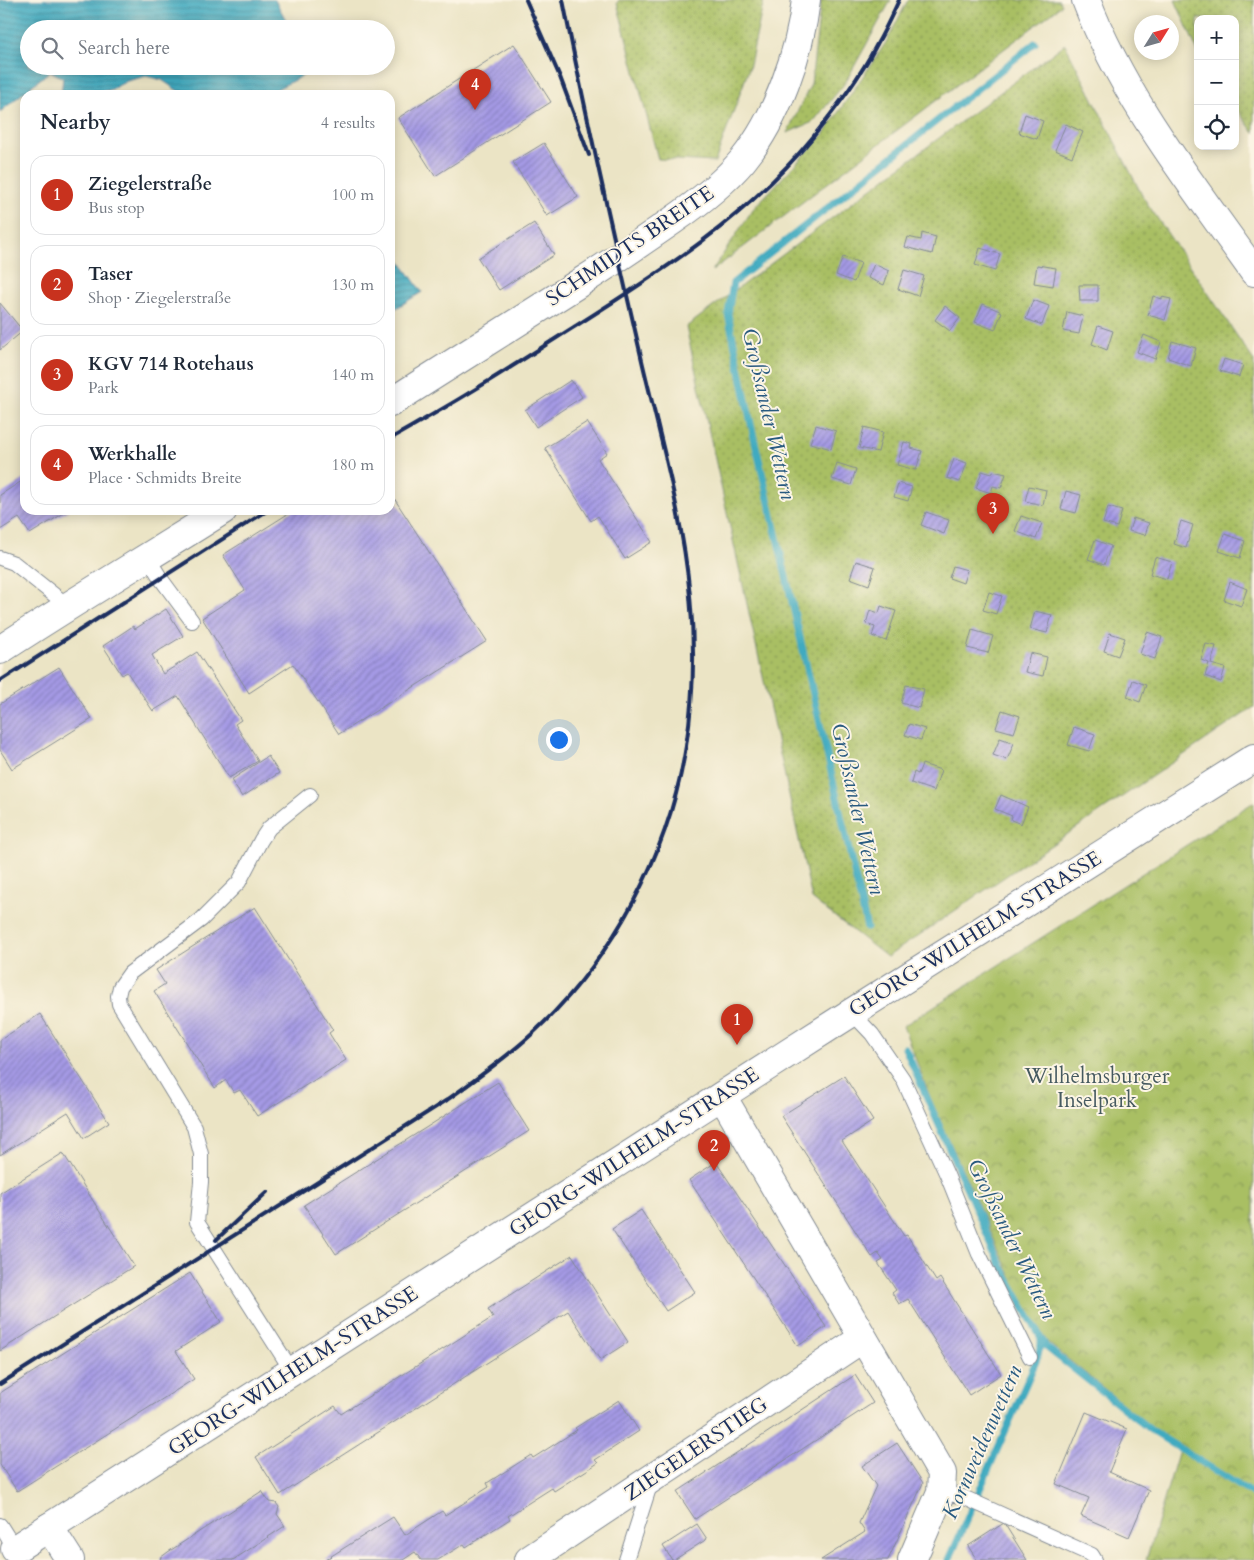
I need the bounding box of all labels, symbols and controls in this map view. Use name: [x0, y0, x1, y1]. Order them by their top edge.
north arrow: [1134, 15, 1179, 60]
map controls: [1194, 15, 1239, 150]
button: +: [1194, 15, 1239, 60]
search box: [20, 20, 395, 75]
icon: search: [38, 34, 66, 62]
text: Search here: [78, 35, 170, 61]
button: −: [1194, 60, 1239, 105]
pin: 4: [459, 69, 491, 110]
button: locate: [1194, 105, 1239, 150]
text: Nearby: [40, 108, 111, 137]
text: 4 results: [321, 112, 375, 134]
text: Ziegelerstraße: [88, 171, 212, 197]
street label: SCHMIDTS BREITE: [540, 179, 720, 313]
text: 1: [53, 184, 61, 206]
text: 100 m: [332, 184, 374, 206]
text: Bus stop: [88, 197, 145, 219]
text: Taser: [88, 261, 133, 287]
text: 2: [53, 274, 61, 296]
text: 130 m: [332, 274, 374, 296]
text: Shop · Ziegelerstraße: [88, 287, 231, 309]
water label: Großsander Wettern: [735, 325, 803, 503]
text: KGV 714 Rotehaus: [88, 351, 254, 377]
text: 3: [53, 364, 61, 386]
text: 140 m: [332, 364, 374, 386]
text: Park: [88, 377, 119, 399]
text: Werkhalle: [88, 441, 177, 467]
text: 4: [53, 454, 61, 476]
text: 180 m: [332, 454, 374, 476]
text: Place · Schmidts Breite: [88, 467, 242, 489]
pin: 3: [977, 493, 1009, 534]
water label: Großsander Wettern: [824, 720, 892, 898]
your location: [546, 727, 572, 753]
street label: GEORG-WILHELM-STRASSE: [843, 844, 1107, 1024]
pin: 1: [721, 1004, 753, 1045]
street label: GEORG-WILHELM-STRASSE: [503, 1060, 765, 1244]
park label: Wilhelmsburger Inselpark: [1023, 1062, 1170, 1115]
pin: 2: [698, 1130, 730, 1171]
water label: Großsander Wettern: [960, 1154, 1064, 1324]
street label: GEORG-WILHELM-STRASSE: [162, 1279, 424, 1463]
water label: Kornweidenwettern: [935, 1360, 1030, 1524]
street label: ZIEGELERSTIEG: [618, 1390, 774, 1508]

